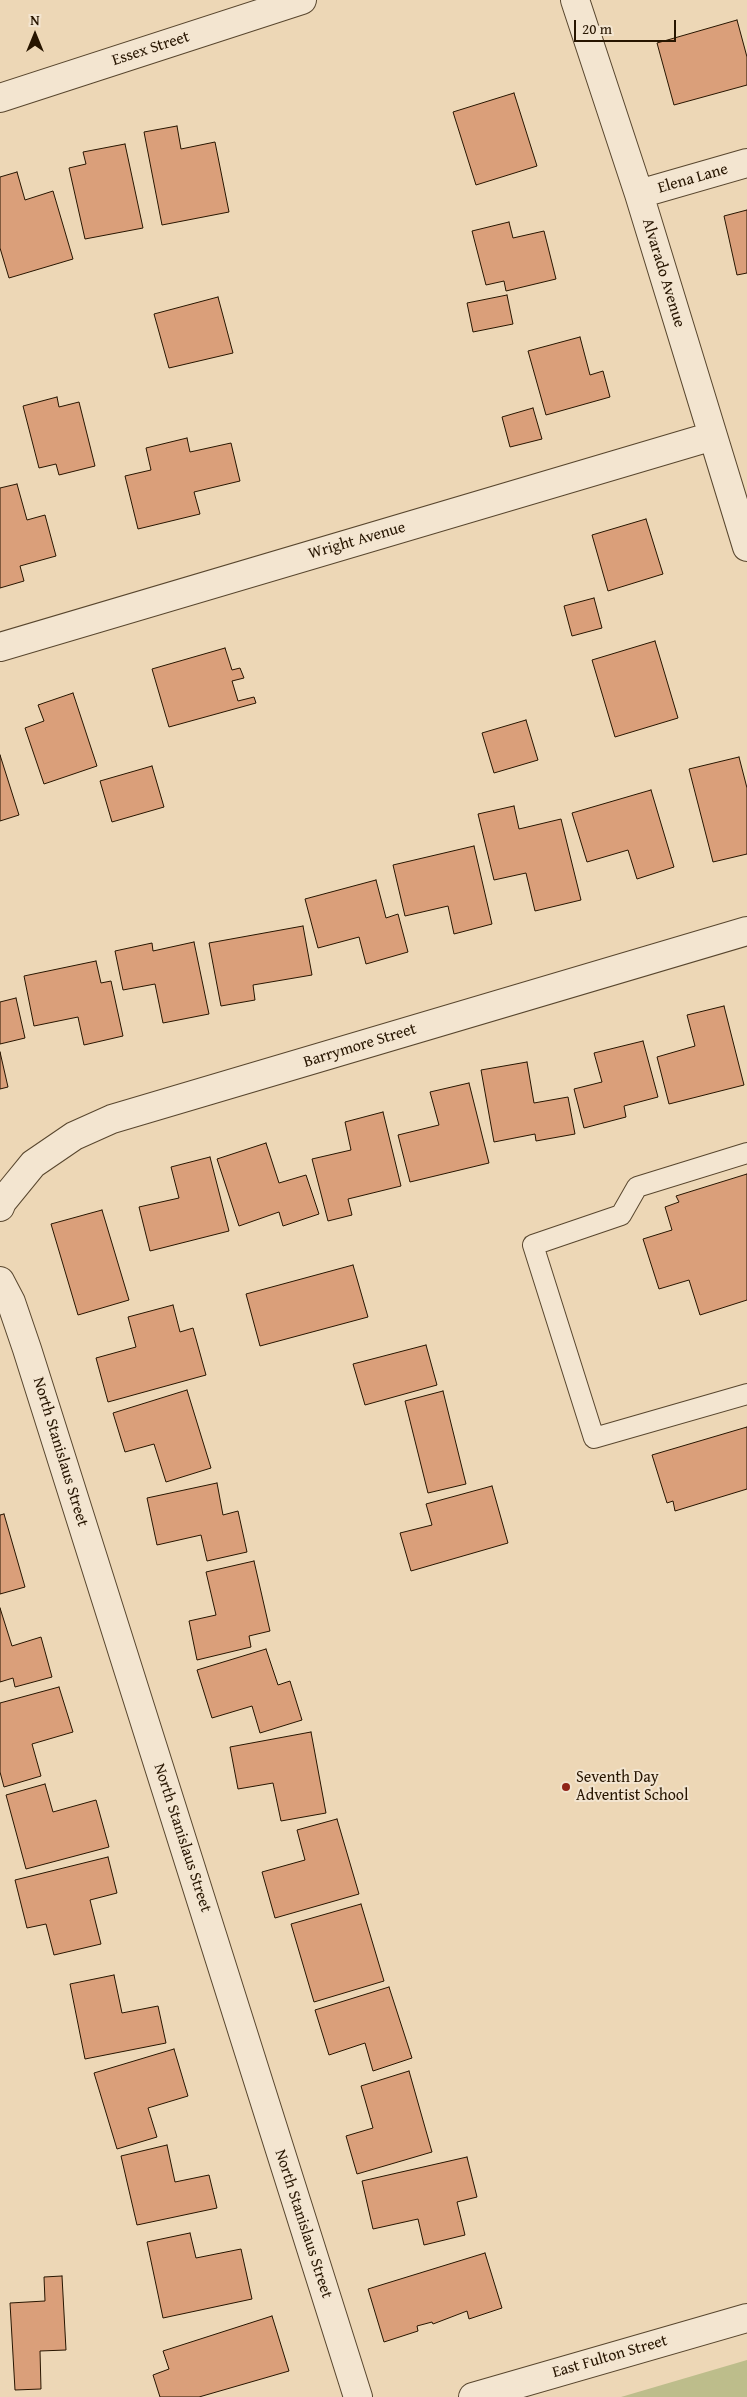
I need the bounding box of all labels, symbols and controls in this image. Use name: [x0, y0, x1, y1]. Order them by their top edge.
north arrow: [10, 10, 60, 60]
text: N: [30, 10, 40, 30]
scale bar: [577, 10, 680, 42]
text: 20 m: [582, 18, 612, 39]
street label: Essex Street: [110, 27, 192, 71]
street label: Elena Lane: [656, 160, 730, 198]
street label: Alvarado Avenue: [637, 216, 689, 330]
street label: Wright Avenue: [306, 518, 408, 564]
street label: Barrymore Street: [301, 1020, 419, 1072]
street label: North Stanislaus Street: [28, 1375, 92, 1529]
street label: North Stanislaus Street: [149, 1761, 215, 1915]
place label: Seventh Day Adventist School: [576, 1768, 688, 1806]
marker: Seventh Day Adventist School: [560, 1781, 572, 1793]
street label: North Stanislaus Street: [270, 2147, 336, 2301]
street label: East Fulton Street: [550, 2331, 670, 2383]

